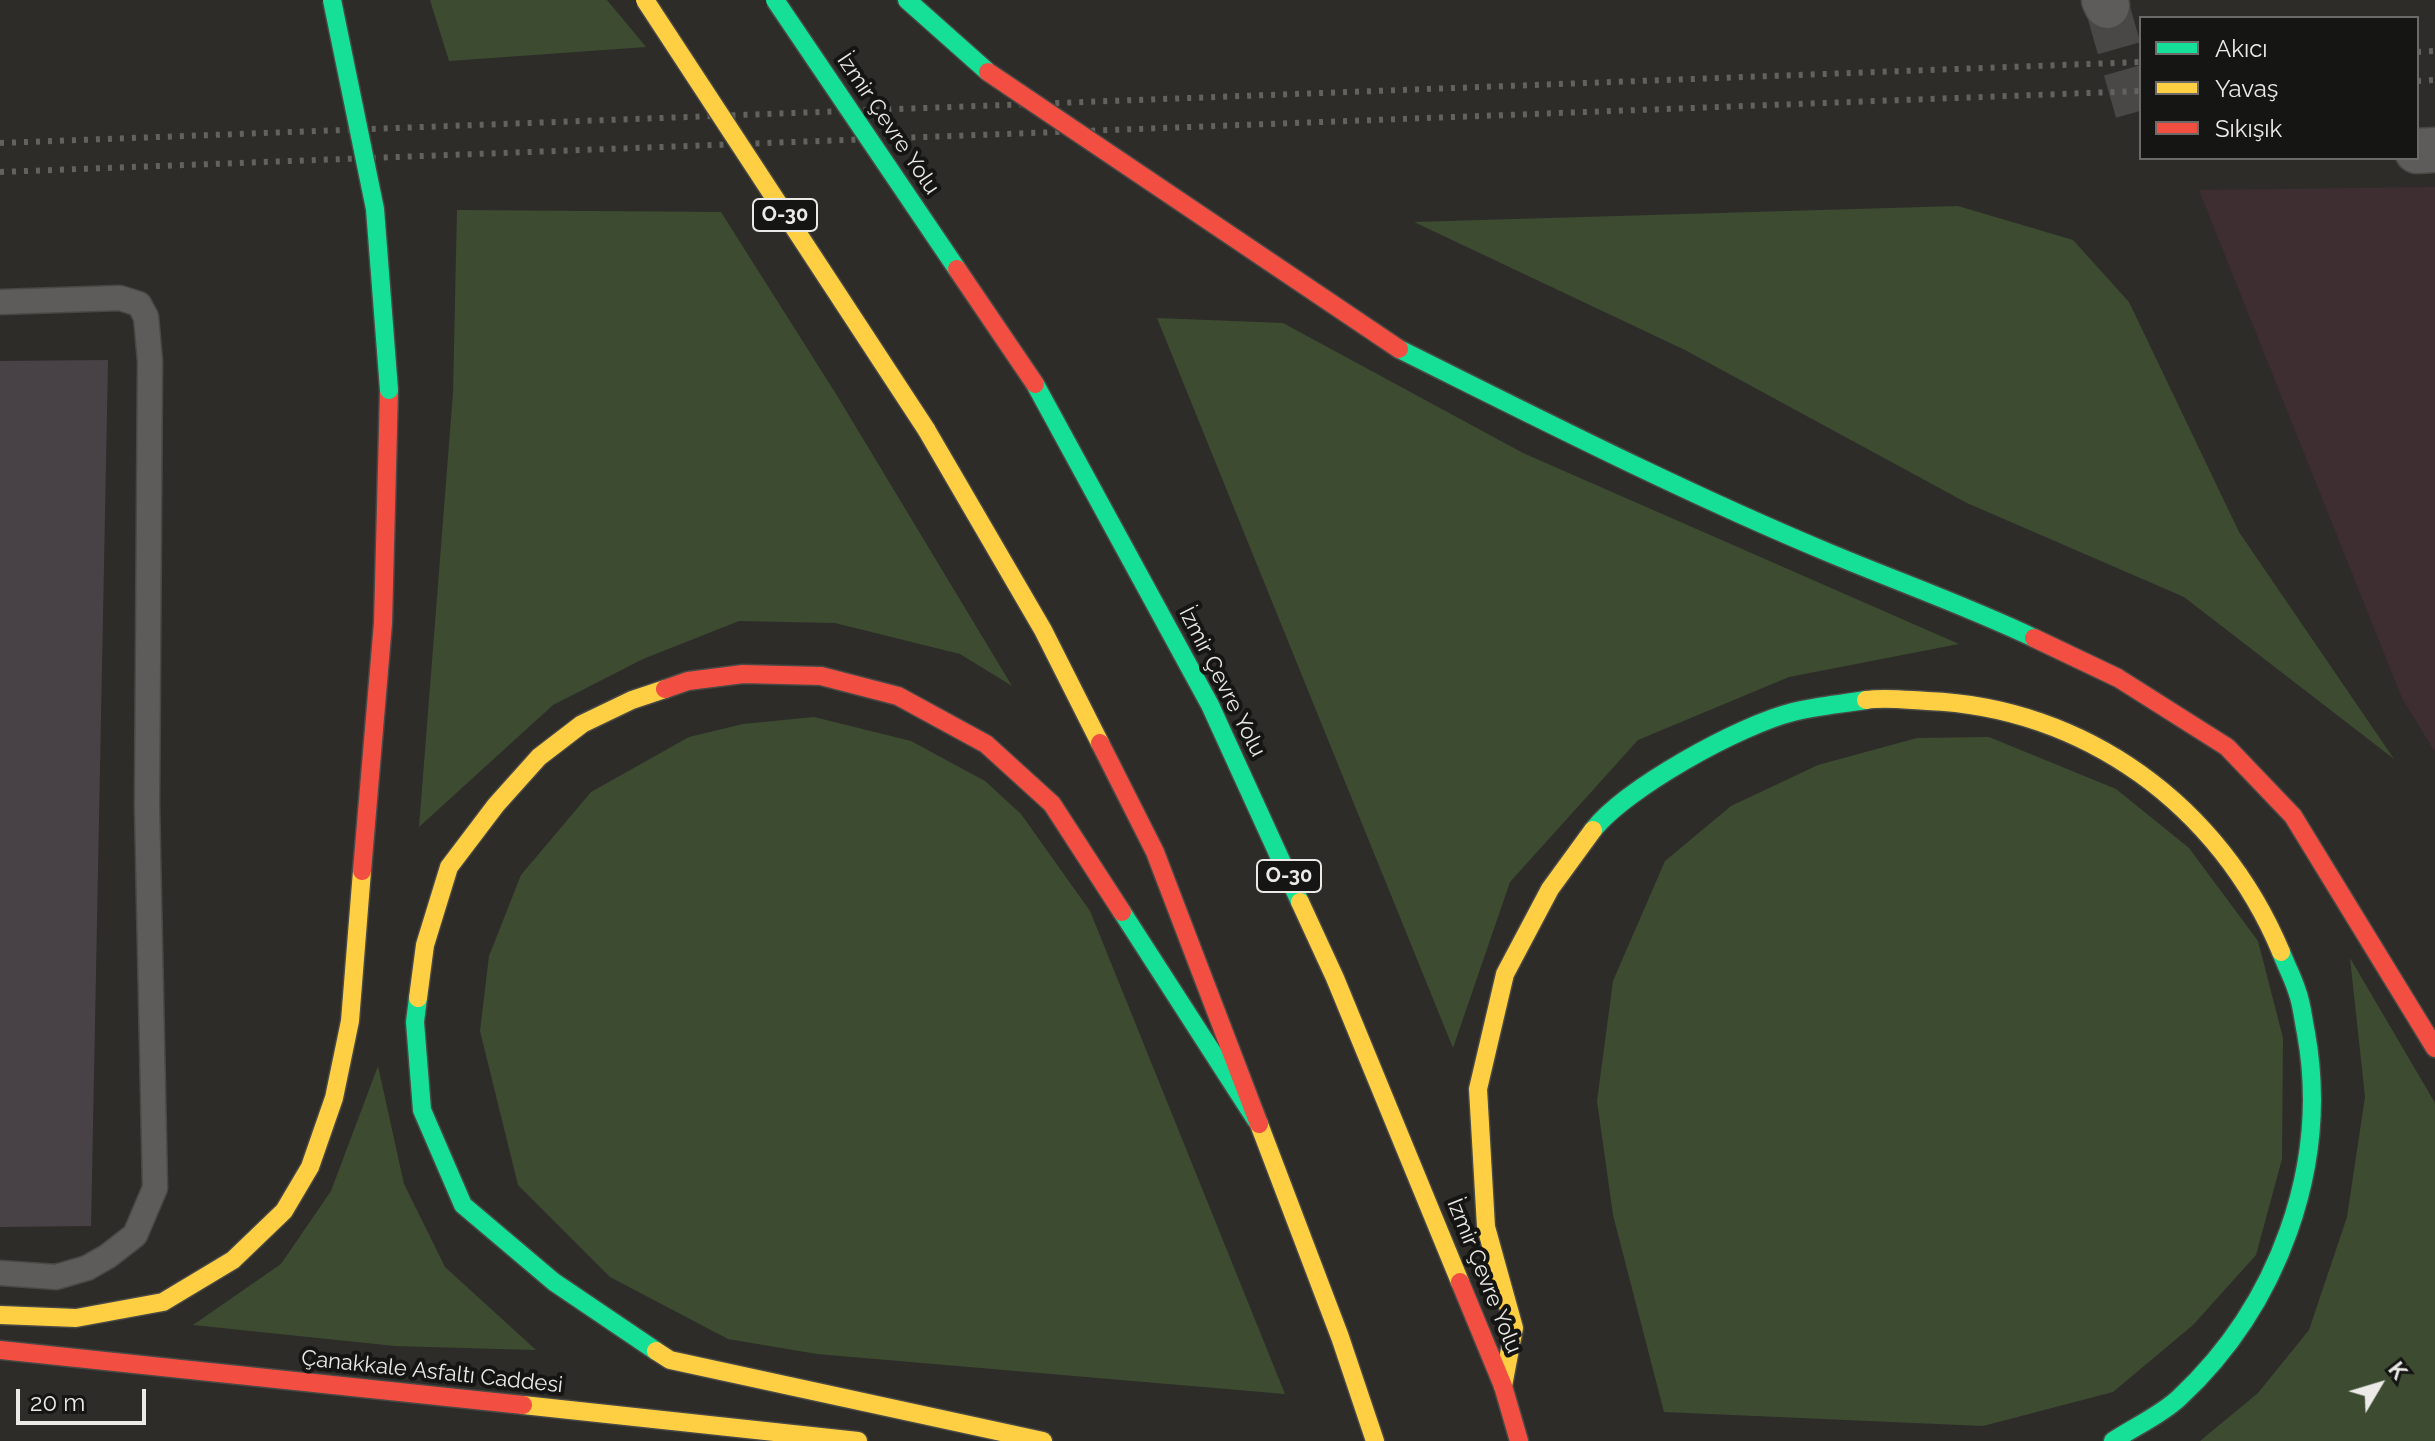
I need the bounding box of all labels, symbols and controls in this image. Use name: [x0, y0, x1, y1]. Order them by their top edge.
legend: [2139, 16, 2419, 160]
text: Akıcı: [2215, 34, 2268, 63]
street label: İzmir Çevre Yolu: [831, 48, 945, 200]
text: Yavaş: [2215, 74, 2278, 103]
text: Sıkışık: [2215, 114, 2282, 143]
road number: O-30: [753, 199, 817, 231]
street label: İzmir Çevre Yolu: [1173, 603, 1271, 761]
road number: O-30: [1257, 860, 1321, 892]
street label: İzmir Çevre Yolu: [1441, 1195, 1527, 1357]
street label: Çanakkale Asfaltı Caddesi: [300, 1345, 564, 1399]
north arrow: [2339, 1345, 2419, 1425]
text: K: [2383, 1356, 2413, 1384]
scale bar: [20, 1373, 150, 1423]
text: 20 m: [30, 1388, 85, 1417]

